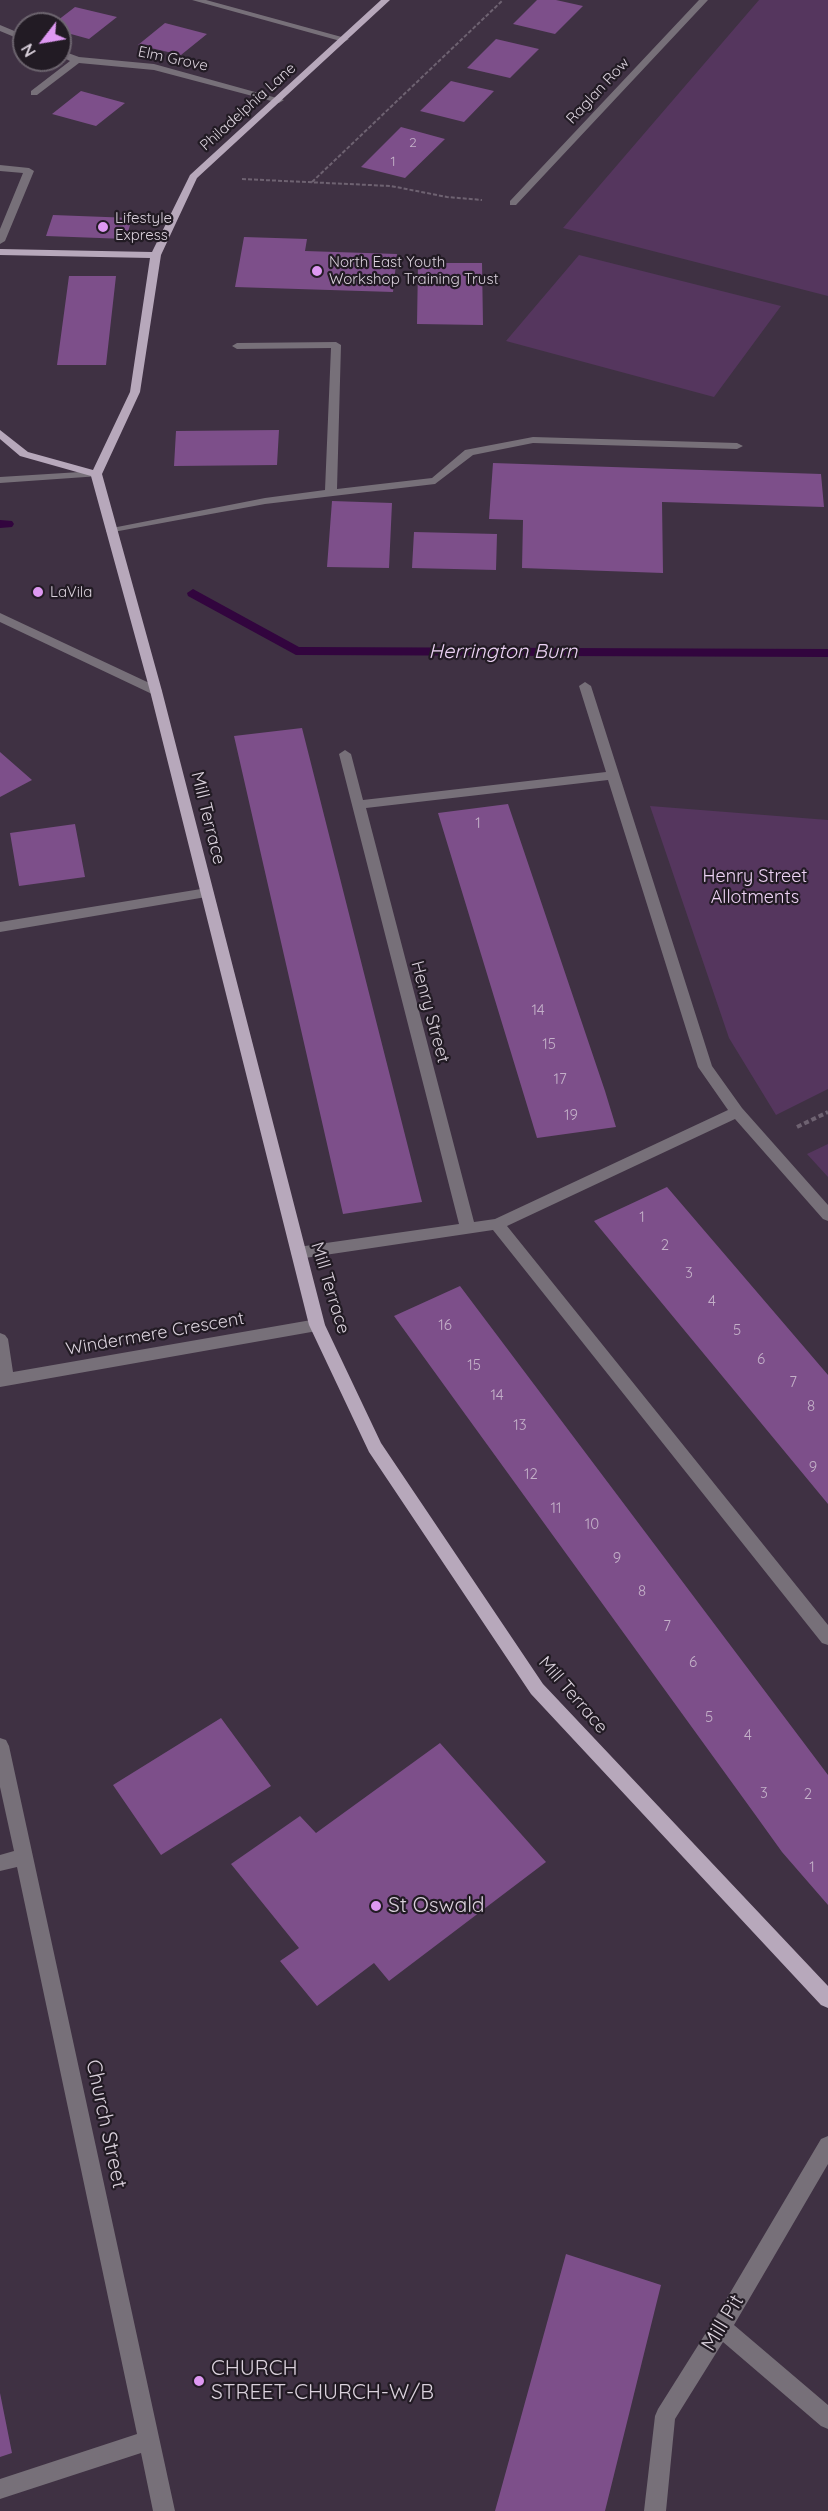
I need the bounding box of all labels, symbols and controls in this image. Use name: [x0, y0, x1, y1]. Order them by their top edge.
north arrow: [12, 12, 72, 72]
text: N: [17, 40, 40, 60]
street label: Elm Grove: [136, 43, 210, 75]
street label: Raglan Row: [563, 54, 633, 128]
street label: Philadelphia Lane: [196, 59, 300, 155]
house number: 2: [409, 135, 417, 151]
house number: 1: [390, 154, 396, 170]
place label: Lifestyle Express: [115, 209, 172, 244]
marker: Lifestyle Express: [96, 220, 110, 234]
place label: North East Youth Workshop Training Trust: [329, 253, 498, 288]
marker: North East Youth Workshop Training Trust: [310, 264, 324, 278]
place label: LaVila: [50, 583, 92, 601]
marker: LaVila: [31, 585, 45, 599]
water label: Herrington Burn: [429, 640, 577, 664]
street label: Mill Terrace: [186, 769, 230, 867]
house number: 1: [475, 814, 481, 832]
park label: Henry Street Allotments: [703, 866, 807, 908]
street label: Henry Street: [406, 959, 454, 1065]
house number: 14: [531, 1001, 545, 1019]
house number: 15: [542, 1035, 556, 1053]
house number: 17: [553, 1070, 567, 1088]
house number: 19: [564, 1106, 578, 1124]
house number: 1: [639, 1208, 645, 1226]
house number: 2: [661, 1236, 669, 1254]
street label: Mill Terrace: [306, 1239, 354, 1337]
house number: 3: [685, 1264, 693, 1282]
house number: 4: [708, 1292, 716, 1310]
street label: Windermere Crescent: [64, 1308, 246, 1360]
house number: 16: [438, 1316, 452, 1334]
house number: 5: [733, 1321, 741, 1339]
house number: 6: [757, 1350, 765, 1368]
house number: 15: [467, 1356, 481, 1374]
house number: 7: [789, 1373, 797, 1391]
house number: 14: [490, 1386, 504, 1404]
house number: 8: [807, 1397, 815, 1415]
house number: 13: [513, 1416, 527, 1434]
house number: 9: [809, 1458, 817, 1476]
house number: 12: [524, 1465, 538, 1483]
house number: 11: [550, 1499, 562, 1517]
house number: 10: [585, 1515, 599, 1533]
house number: 9: [613, 1549, 621, 1567]
house number: 8: [638, 1582, 646, 1600]
house number: 7: [663, 1617, 671, 1635]
street label: Mill Terrace: [534, 1652, 612, 1738]
house number: 6: [689, 1653, 697, 1671]
house number: 5: [705, 1708, 713, 1726]
house number: 4: [744, 1726, 752, 1744]
house number: 3: [760, 1784, 768, 1802]
house number: 2: [804, 1785, 812, 1803]
house number: 1: [809, 1858, 815, 1876]
place label: St Oswald: [388, 1893, 485, 1919]
marker: St Oswald: [369, 1899, 383, 1913]
street label: Church Street: [80, 2057, 132, 2191]
street label: Mill Pit: [696, 2290, 750, 2356]
place label: CHURCH STREET-CHURCH-W/B: [211, 2356, 434, 2406]
marker: CHURCH STREET-CHURCH-W/B: [192, 2374, 206, 2388]

